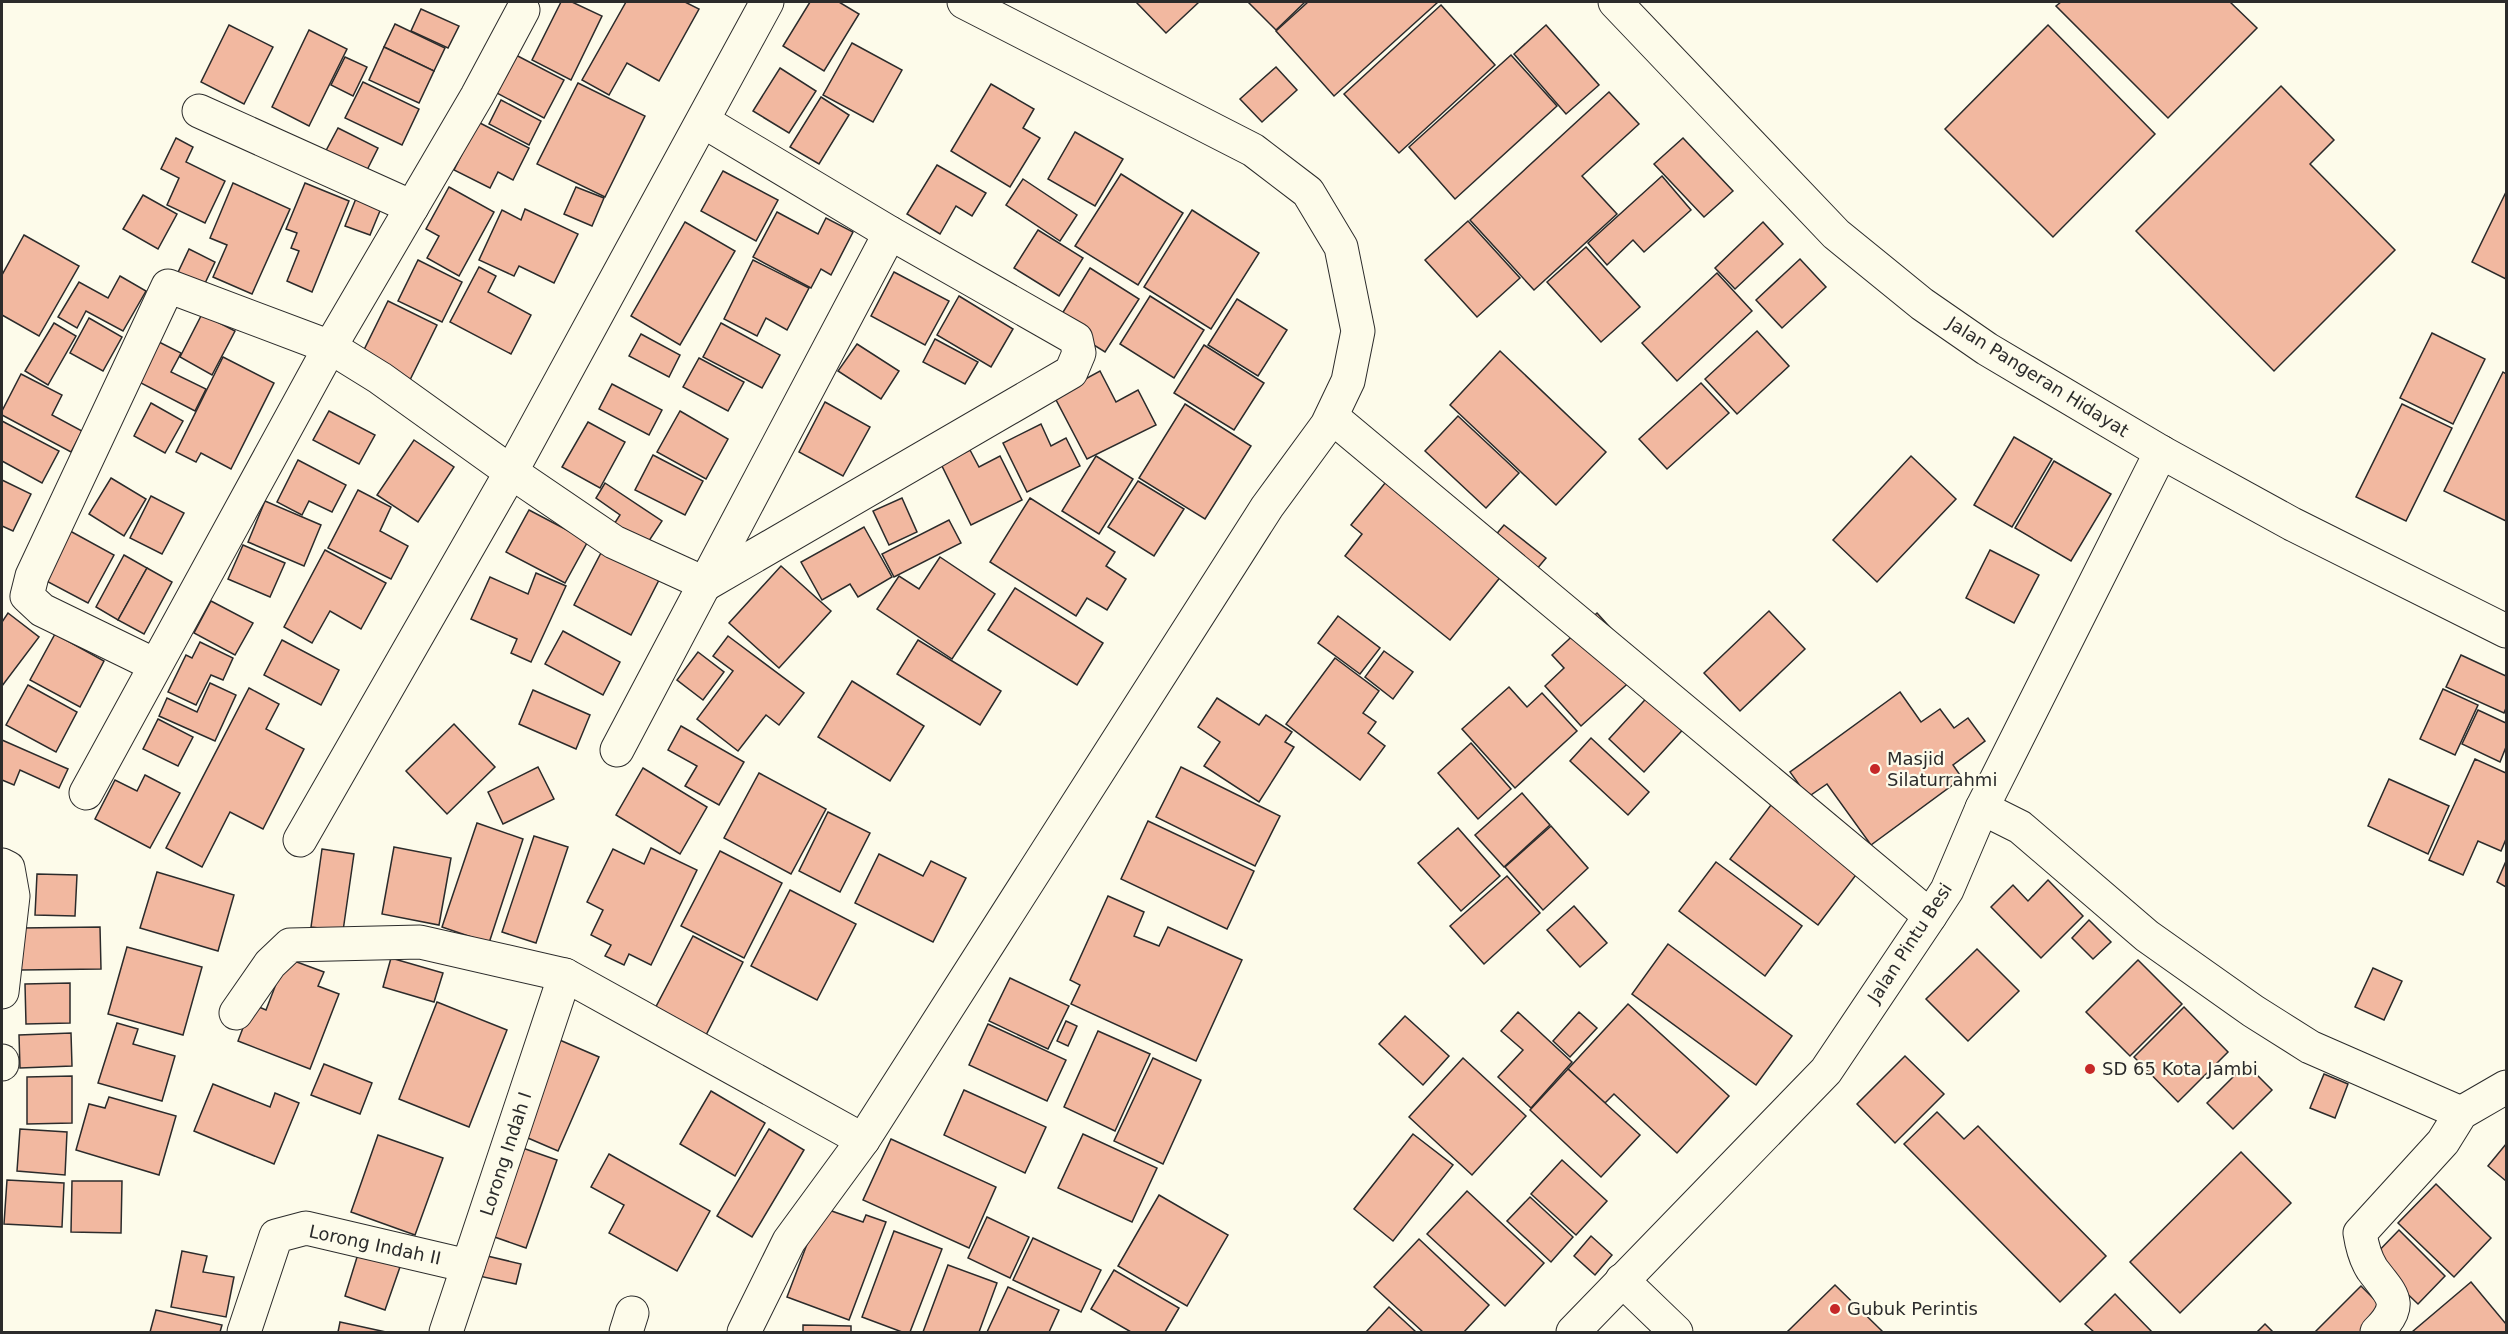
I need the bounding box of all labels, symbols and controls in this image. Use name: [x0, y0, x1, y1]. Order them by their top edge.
street label: Jalan Pangeran Hidayat: [1943, 312, 2133, 441]
place label: Masjid Silaturrahmi: [1887, 748, 1997, 790]
marker: Masjid Silaturrahmi: [1868, 762, 1882, 776]
street label: Jalan Pintu Besi: [1863, 879, 1956, 1007]
place label: SD 65 Kota Jambi: [2102, 1058, 2258, 1079]
marker: SD 65 Kota Jambi: [2083, 1062, 2097, 1076]
street label: Lorong Indah I: [476, 1089, 535, 1218]
street label: Lorong Indah II: [307, 1220, 443, 1269]
place label: Gubuk Perintis: [1847, 1298, 1978, 1319]
marker: Gubuk Perintis: [1828, 1302, 1842, 1316]

